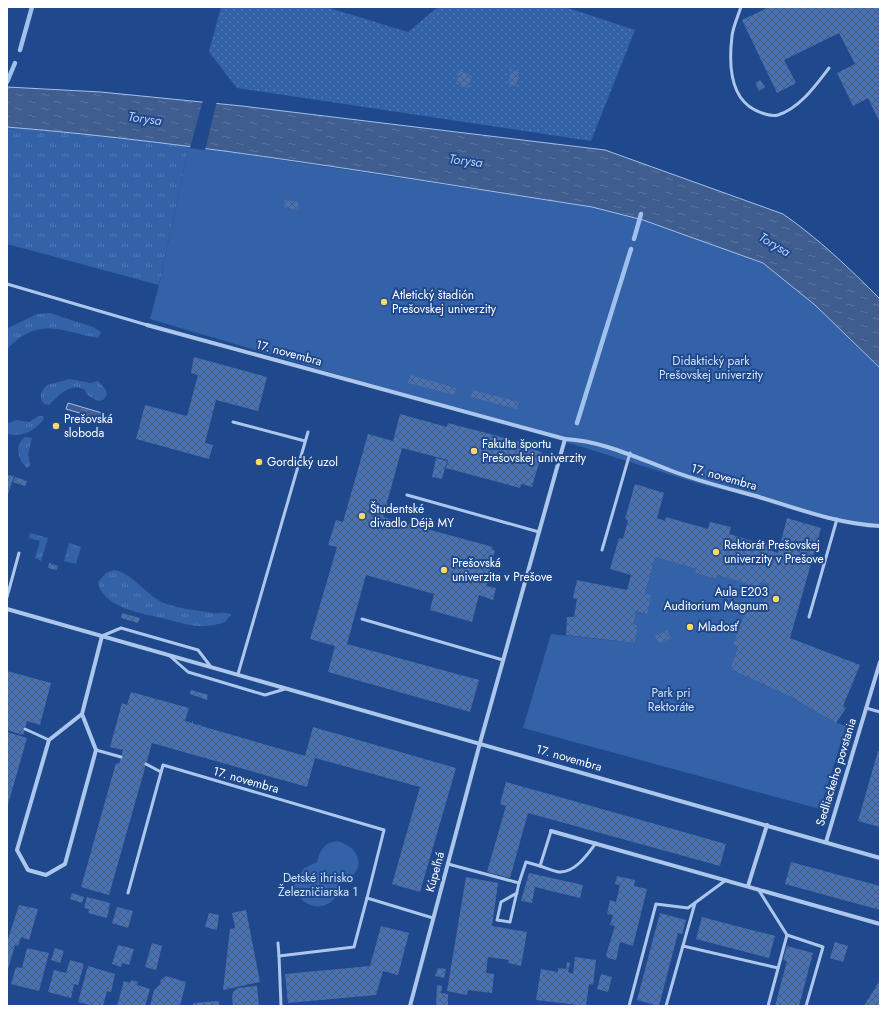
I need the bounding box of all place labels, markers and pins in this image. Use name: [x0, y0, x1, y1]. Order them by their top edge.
place label: Atletický štadión Prešovskej univerzity: [392, 286, 497, 318]
marker: Atletický štadión Prešovskej univerzity: [379, 297, 389, 307]
place label: Prešovská sloboda: [64, 410, 113, 442]
marker: Prešovská sloboda: [51, 421, 61, 431]
place label: Fakulta športu Prešovskej univerzity: [482, 435, 587, 467]
marker: Fakulta športu Prešovskej univerzity: [469, 446, 479, 456]
place label: Gordický uzol: [267, 453, 338, 471]
marker: Gordický uzol: [254, 457, 264, 467]
place label: Študentské divadlo Déjà MY: [370, 500, 454, 532]
marker: Študentské divadlo Déjà MY: [357, 511, 367, 521]
place label: Rektorát Prešovskej univerzity v Prešove: [724, 536, 824, 568]
marker: Rektorát Prešovskej univerzity v Prešove: [711, 547, 721, 557]
place label: Prešovská univerzita v Prešove: [452, 554, 552, 586]
marker: Prešovská univerzita v Prešove: [439, 565, 449, 575]
place label: Aula E203 Auditorium Magnum: [664, 583, 768, 615]
marker: Aula E203 Auditorium Magnum: [771, 594, 781, 604]
place label: Mladosť: [698, 618, 739, 636]
marker: Mladosť: [685, 622, 695, 632]

